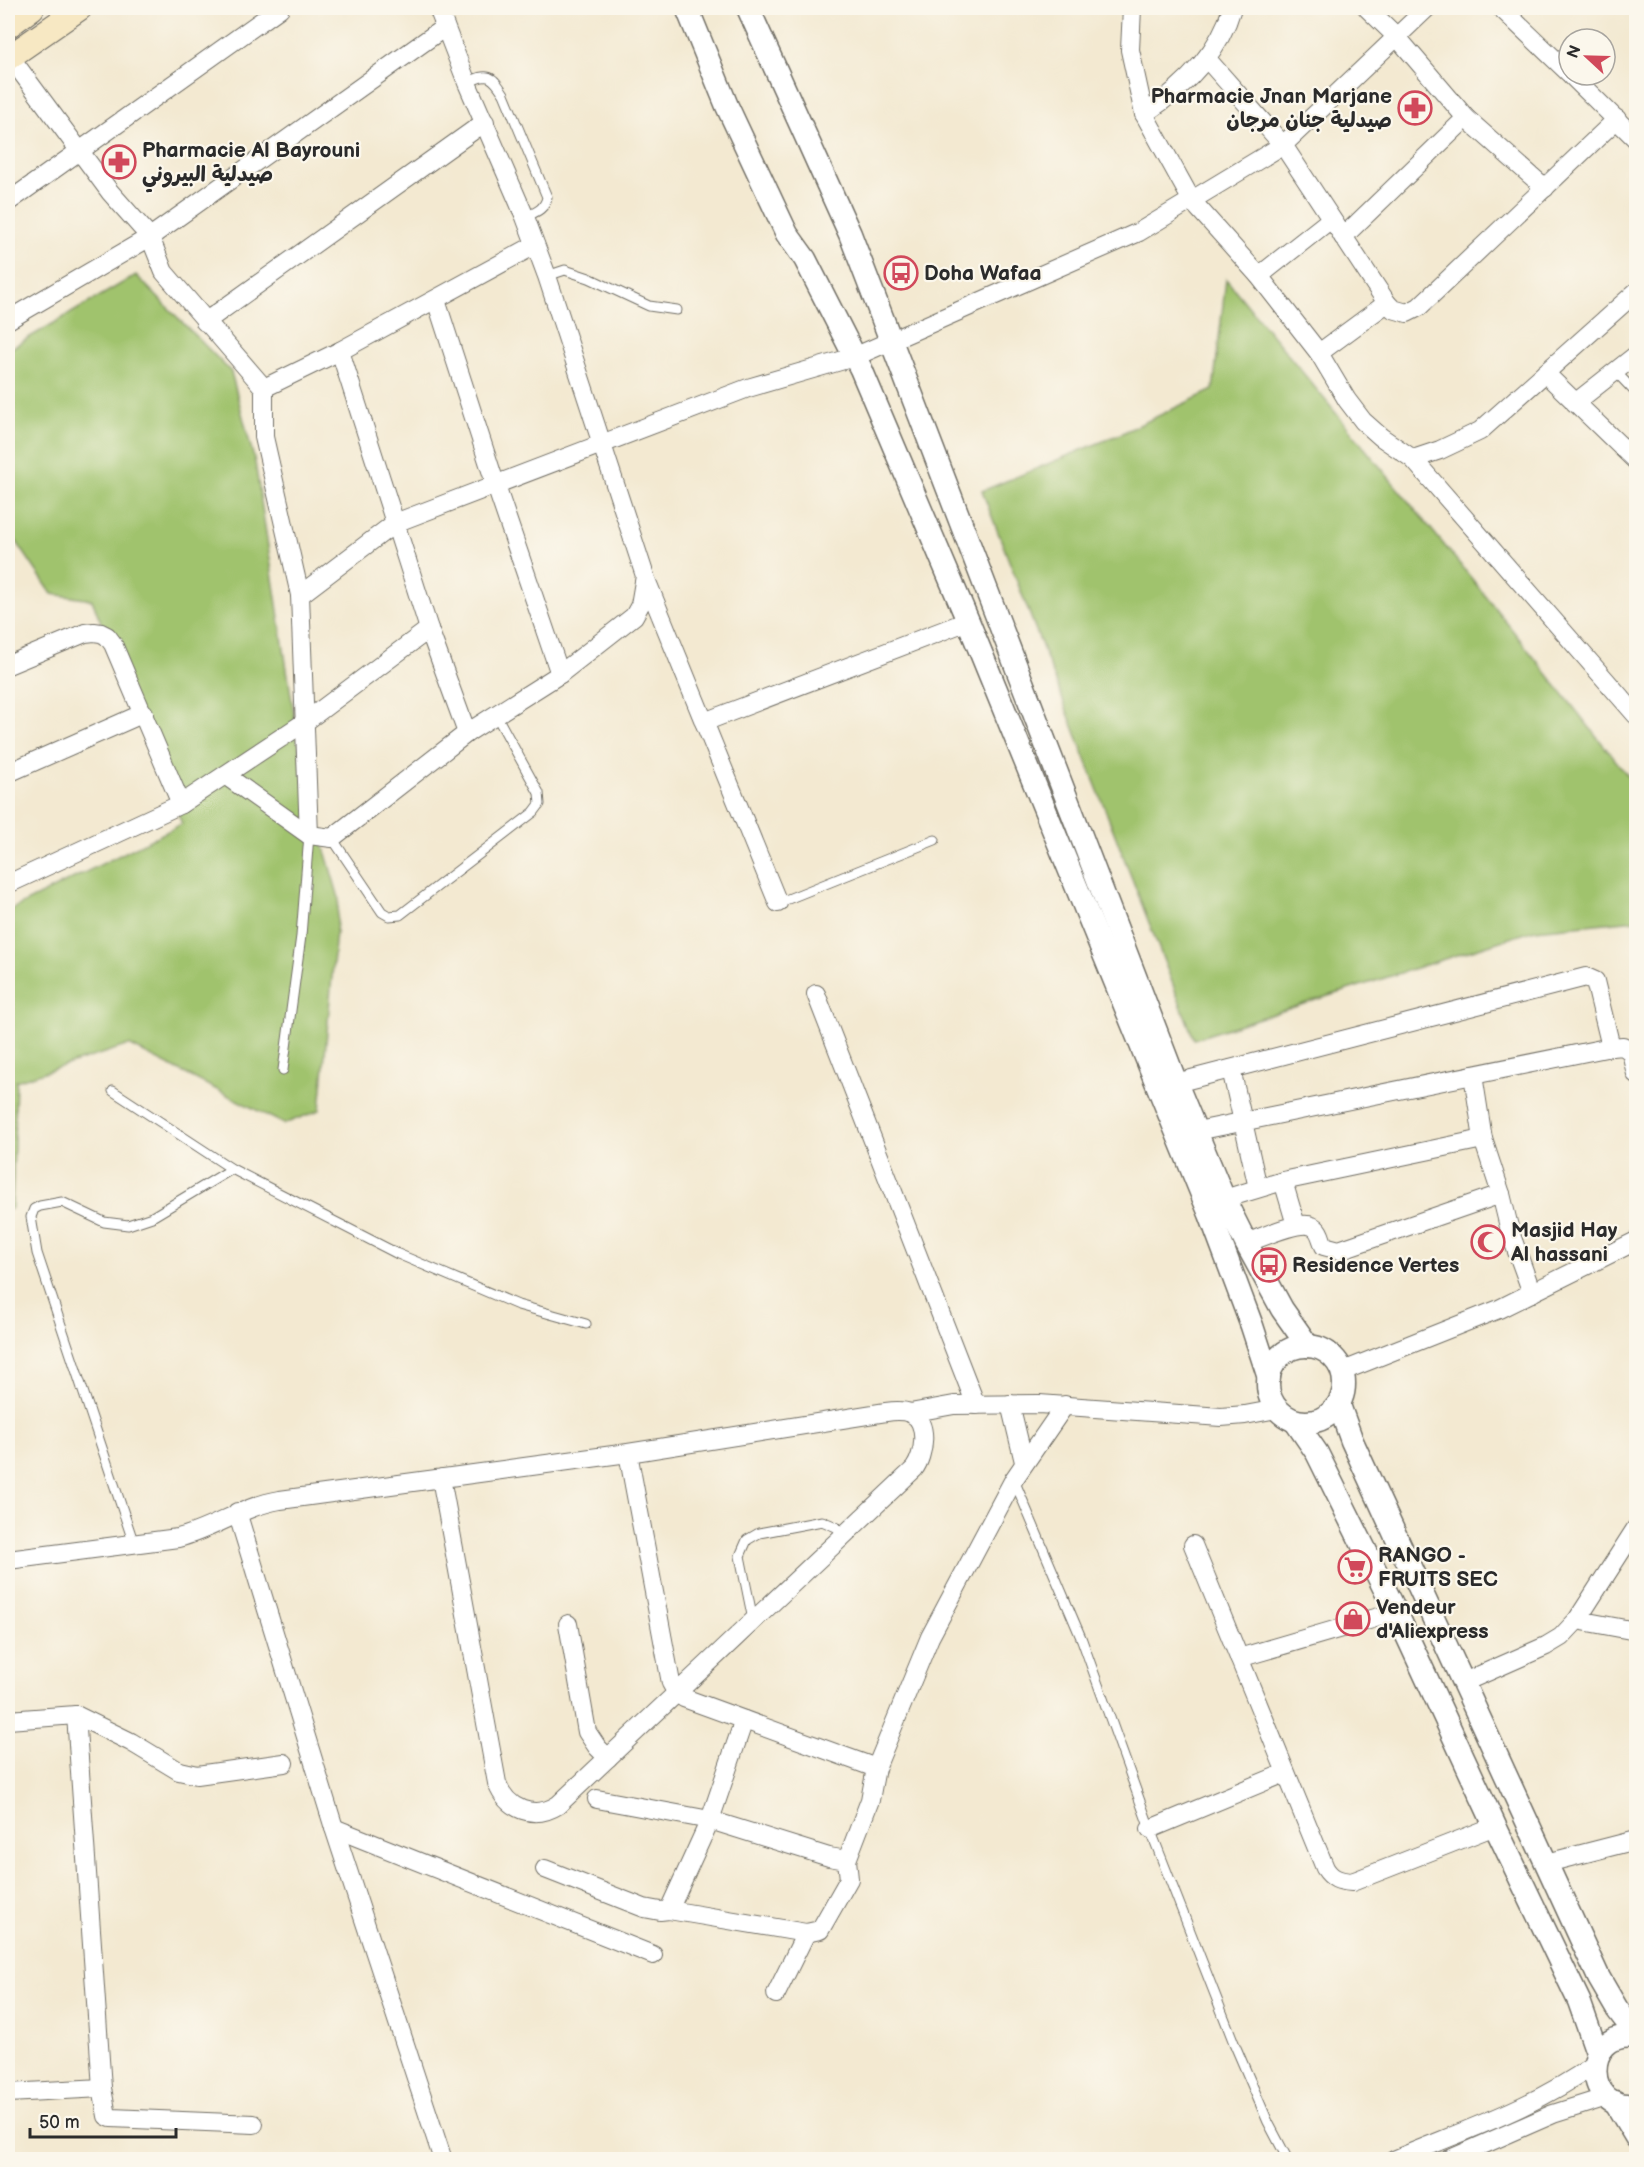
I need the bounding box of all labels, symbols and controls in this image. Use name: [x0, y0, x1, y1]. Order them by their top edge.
north arrow: [1557, 27, 1617, 87]
text: N: [1563, 43, 1586, 61]
place label: Pharmacie Jnan Marjane صيدلية جنان مرجان: [1151, 84, 1392, 133]
pharmacy icon: Pharmacie Jnan Marjane صيدلية جنان مرجان: [1397, 90, 1433, 126]
place label: Pharmacie Al Bayrouni صيدلية البيروني: [142, 138, 360, 193]
pharmacy icon: Pharmacie Al Bayrouni صيدلية البيروني: [101, 144, 137, 180]
bus stop icon: Doha Wafaa: [883, 255, 919, 291]
place label: Doha Wafaa: [924, 261, 1042, 286]
place label: Masjid Hay Al hassani: [1510, 1218, 1618, 1267]
mosque icon: Masjid Hay Al hassani: [1470, 1224, 1506, 1260]
bus stop icon: Residence Vertes: [1251, 1247, 1287, 1283]
place label: Residence Vertes: [1292, 1253, 1459, 1278]
place label: RANGO - FRUITS SEC: [1378, 1543, 1498, 1592]
supermarket icon: RANGO - FRUITS SEC: [1337, 1549, 1373, 1585]
place label: Vendeur d'Aliexpress: [1376, 1595, 1489, 1644]
shop icon: Vendeur d'Aliexpress: [1335, 1601, 1371, 1637]
scale bar: [30, 2101, 176, 2139]
text: 50 m: [39, 2112, 80, 2133]

